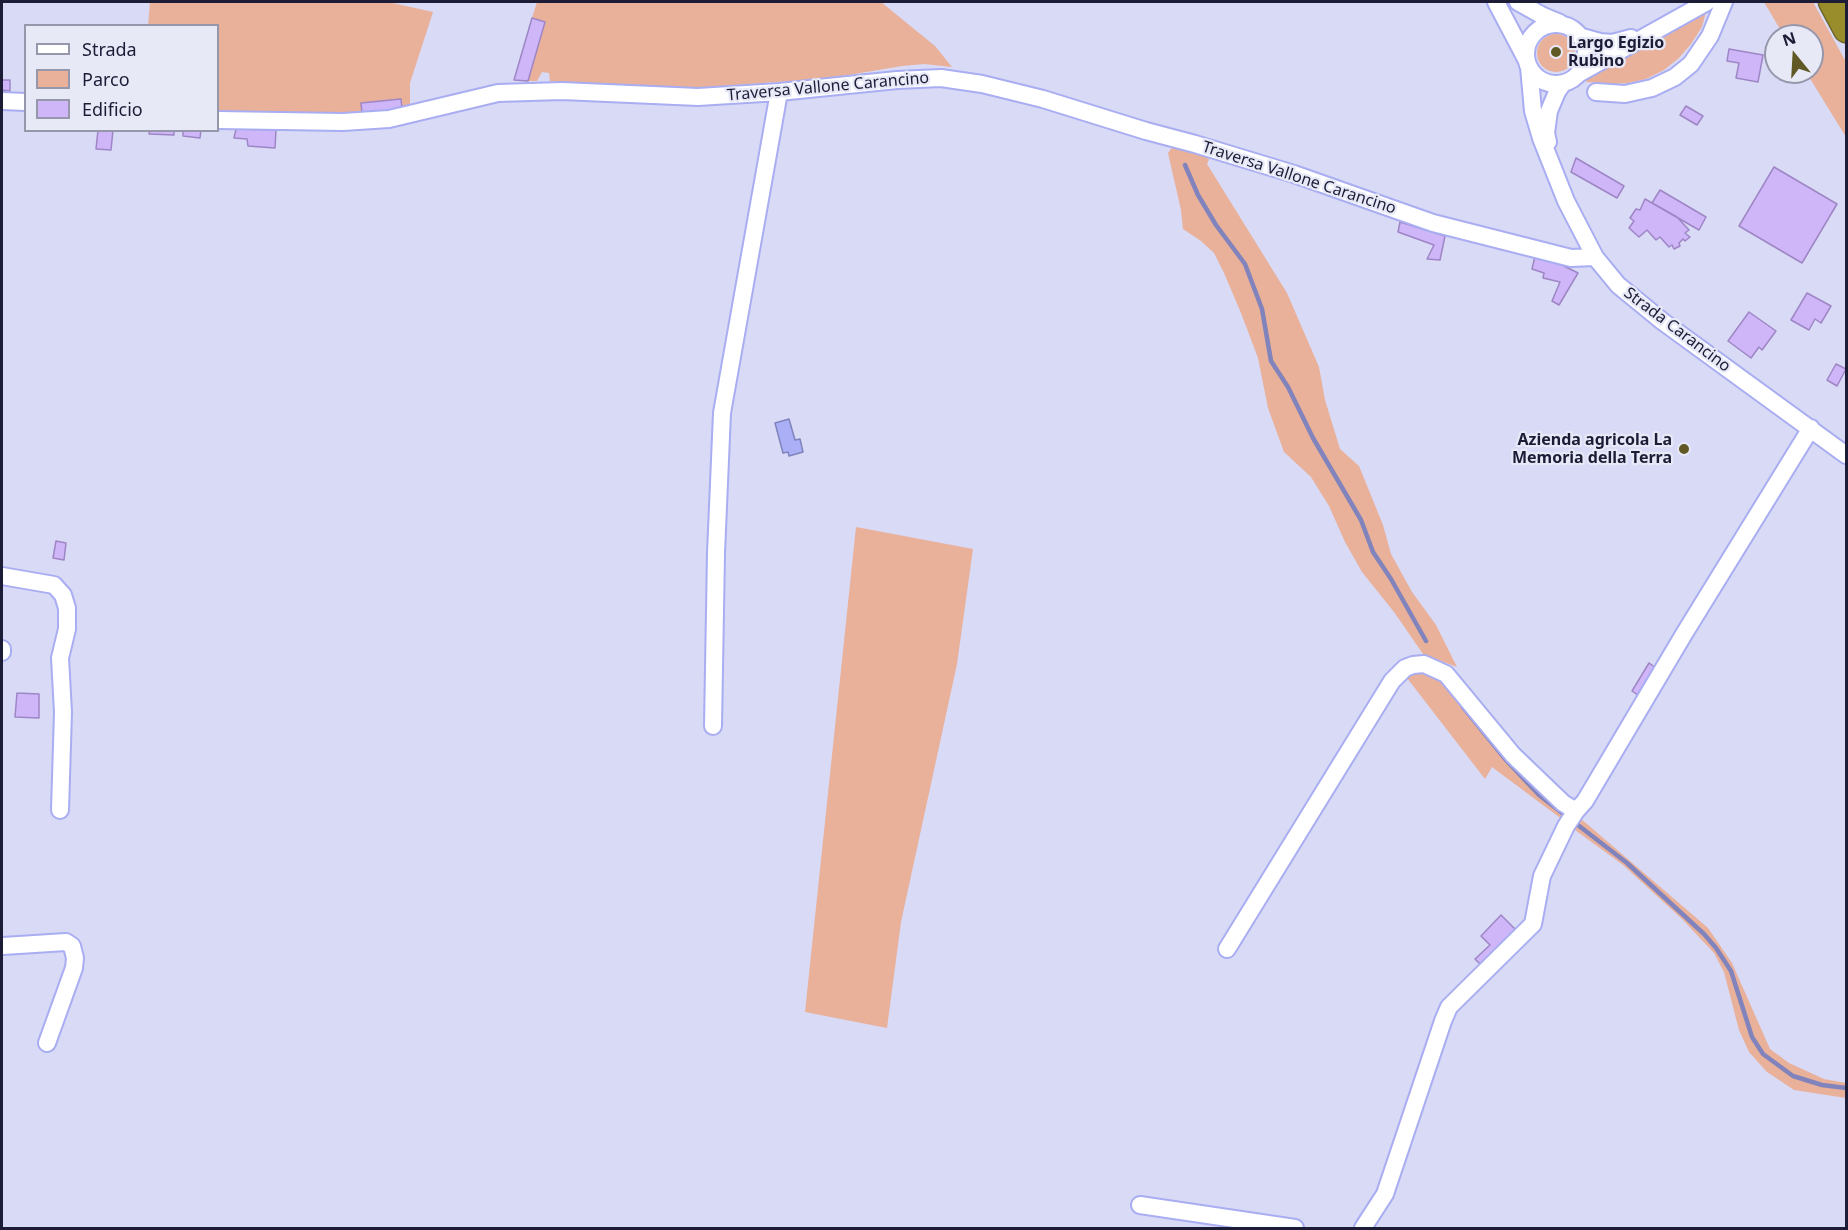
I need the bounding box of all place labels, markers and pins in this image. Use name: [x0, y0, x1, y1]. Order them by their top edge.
place label: Largo Egizio Rubino: [1568, 33, 1664, 71]
marker: Largo Egizio Rubino: [1549, 45, 1563, 59]
place label: Azienda agricola La Memoria della Terra: [1512, 430, 1672, 468]
marker: Azienda agricola La Memoria della Terra: [1677, 442, 1691, 456]

